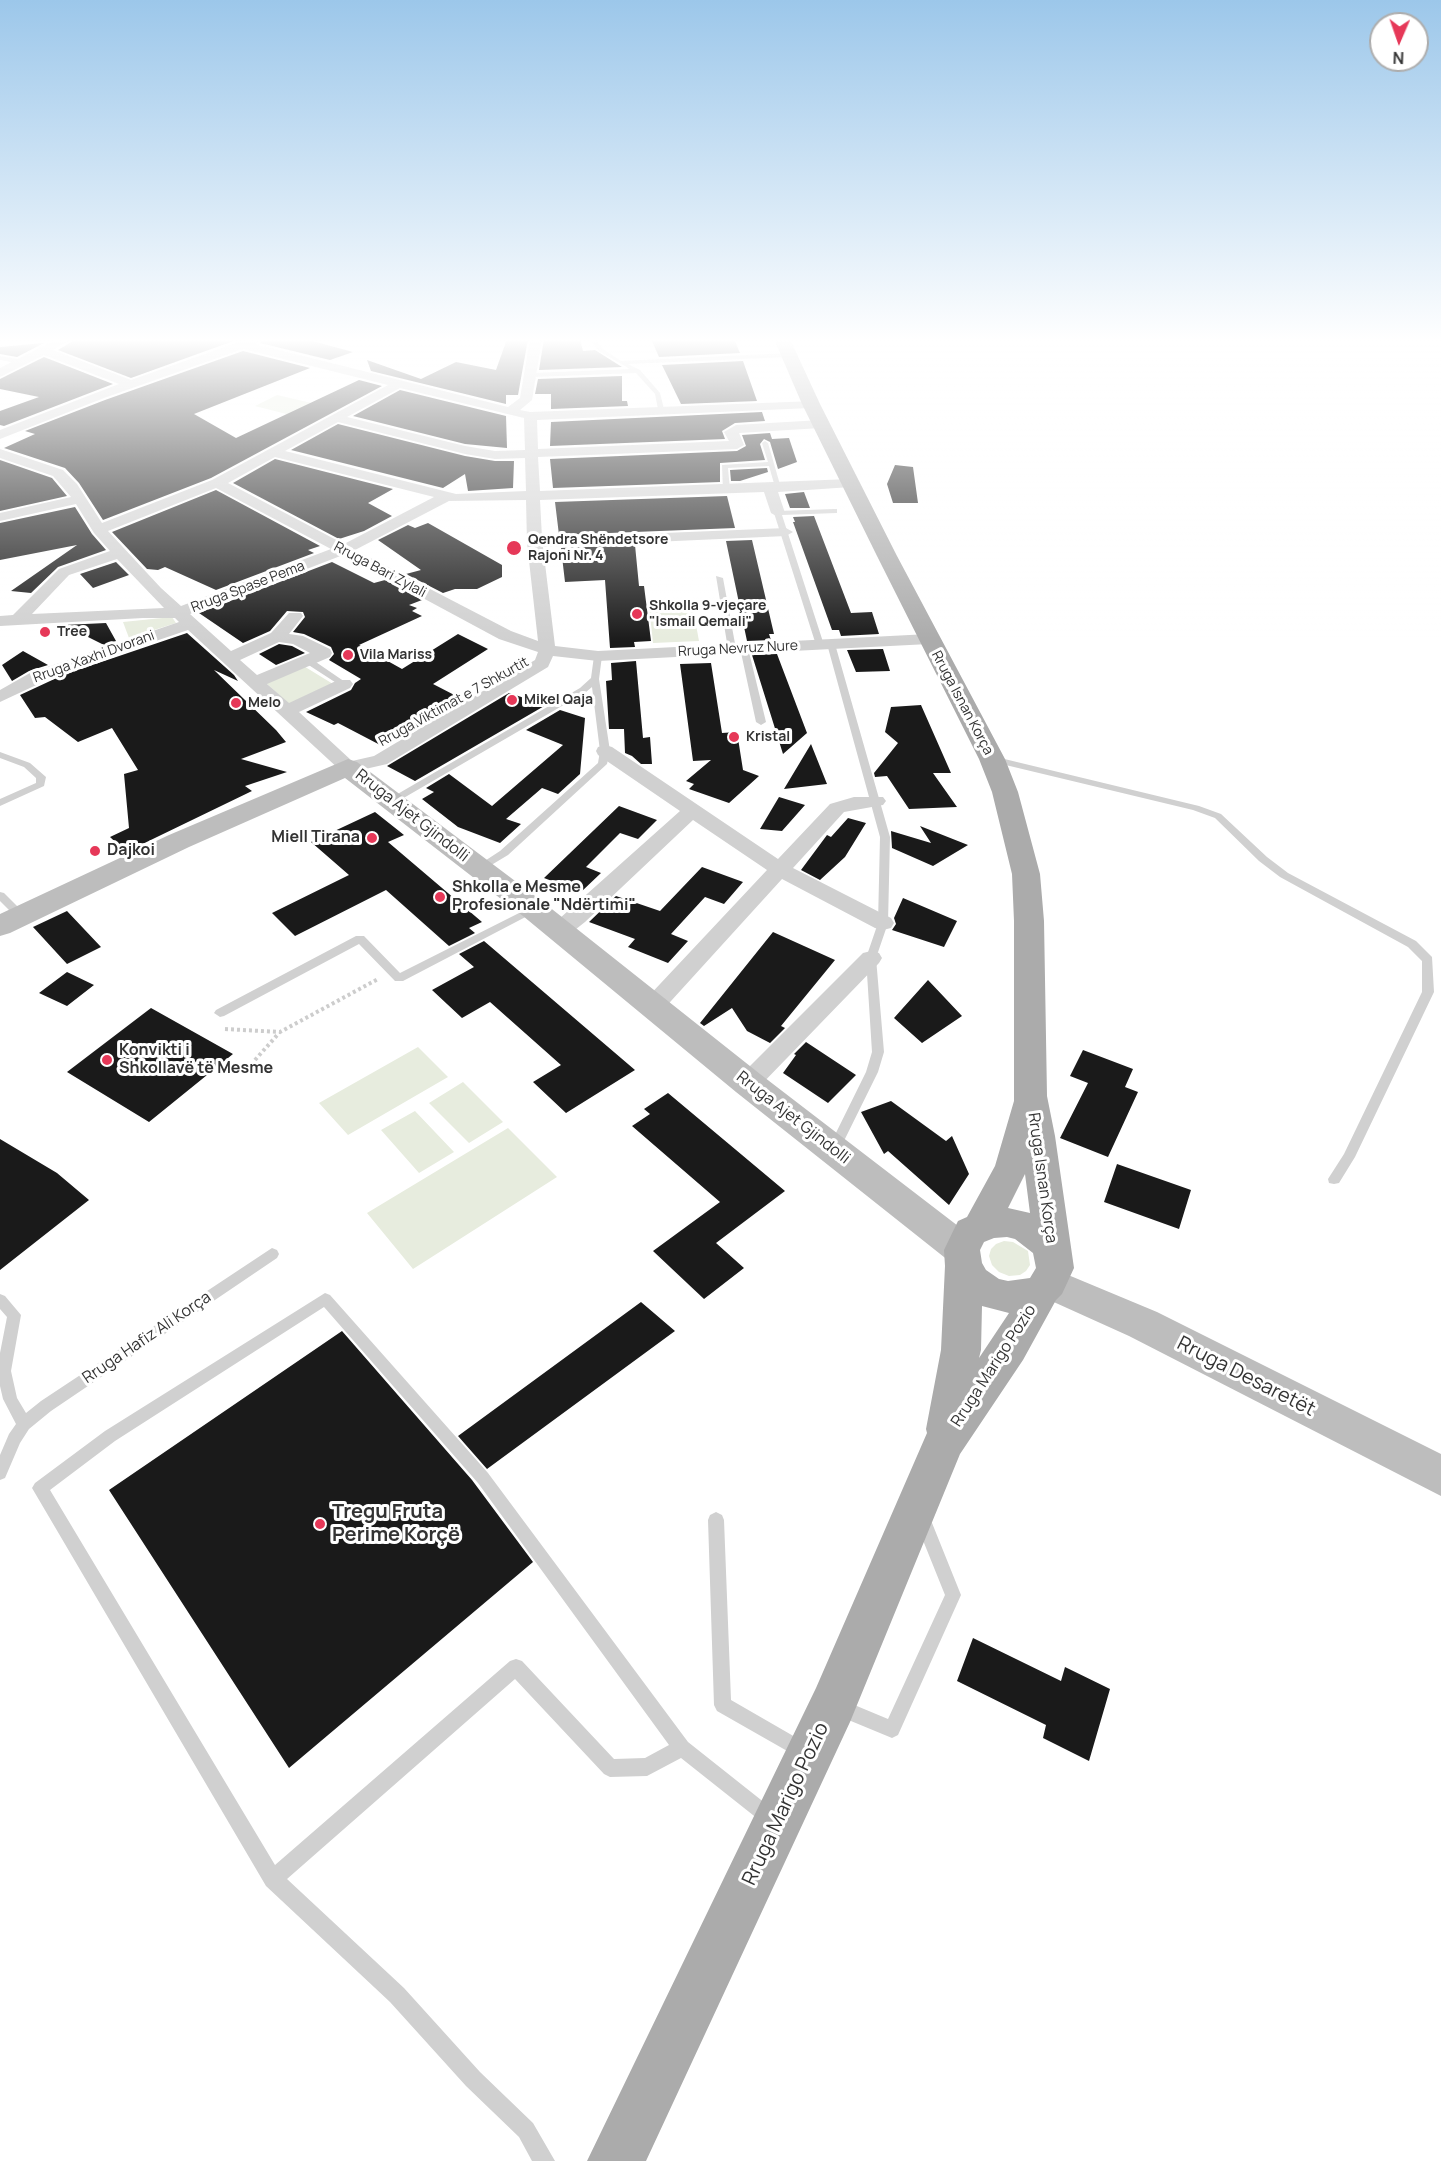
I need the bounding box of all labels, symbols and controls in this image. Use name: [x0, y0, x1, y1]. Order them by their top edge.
north arrow: [1369, 12, 1429, 72]
text: N: [1392, 47, 1405, 69]
place label: Qendra Shëndetsore Rajoni Nr. 4: [528, 532, 668, 564]
street label: Rruga Bari Zylali: [331, 539, 429, 601]
marker: Qendra Shëndetsore Rajoni Nr. 4: [505, 539, 523, 557]
street label: Rruga Spase Pema: [189, 558, 307, 616]
place label: Shkolla 9-vjeçare "Ismail Qemali": [649, 598, 766, 630]
marker: Shkolla 9-vjeçare "Ismail Qemali": [630, 607, 644, 621]
place label: Tree: [57, 624, 87, 640]
marker: Tree: [38, 625, 52, 639]
street label: Rruga Xaxhi Dvorani: [31, 627, 157, 687]
street label: Rruga Nevruz Nure: [678, 637, 798, 661]
place label: Vila Mariss: [360, 647, 432, 663]
marker: Vila Mariss: [341, 648, 355, 662]
street label: Rruga Isnan Korça: [928, 648, 996, 758]
street label: Rruga Viktimat e 7 Shkurtit: [376, 654, 532, 750]
place label: Mikel Qaja: [524, 692, 593, 708]
marker: Mikel Qaja: [505, 693, 519, 707]
place label: Melo: [248, 695, 281, 711]
marker: Melo: [229, 696, 243, 710]
place label: Kristal: [746, 729, 790, 745]
marker: Kristal: [727, 730, 741, 744]
street label: Rruga Ajet Gjindolli: [351, 766, 473, 866]
place label: Miell Tirana: [271, 828, 360, 848]
marker: Miell Tirana: [365, 831, 379, 845]
place label: Dajkoi: [107, 841, 155, 861]
marker: Dajkoi: [88, 844, 102, 858]
place label: Shkolla e Mesme Profesionale "Ndërtimi": [452, 878, 636, 916]
marker: Shkolla e Mesme Profesionale "Ndërtimi": [433, 890, 447, 904]
place label: Konvikti i Shkollavë të Mesme: [119, 1041, 273, 1079]
marker: Konvikti i Shkollavë të Mesme: [100, 1053, 114, 1067]
street label: Rruga Ajet Gjindolli: [732, 1068, 854, 1168]
street label: Rruga Isnan Korça: [1023, 1111, 1061, 1245]
street label: Rruga Hafiz Ali Korça: [79, 1288, 215, 1388]
street label: Rruga Marigo Pozio: [947, 1302, 1041, 1430]
street label: Rruga Desaretët: [1173, 1332, 1319, 1422]
place label: Tregu Fruta Perime Korçë: [332, 1500, 460, 1547]
marker: Tregu Fruta Perime Korçë: [313, 1517, 327, 1531]
street label: Rruga Marigo Pozio: [738, 1719, 834, 1889]

